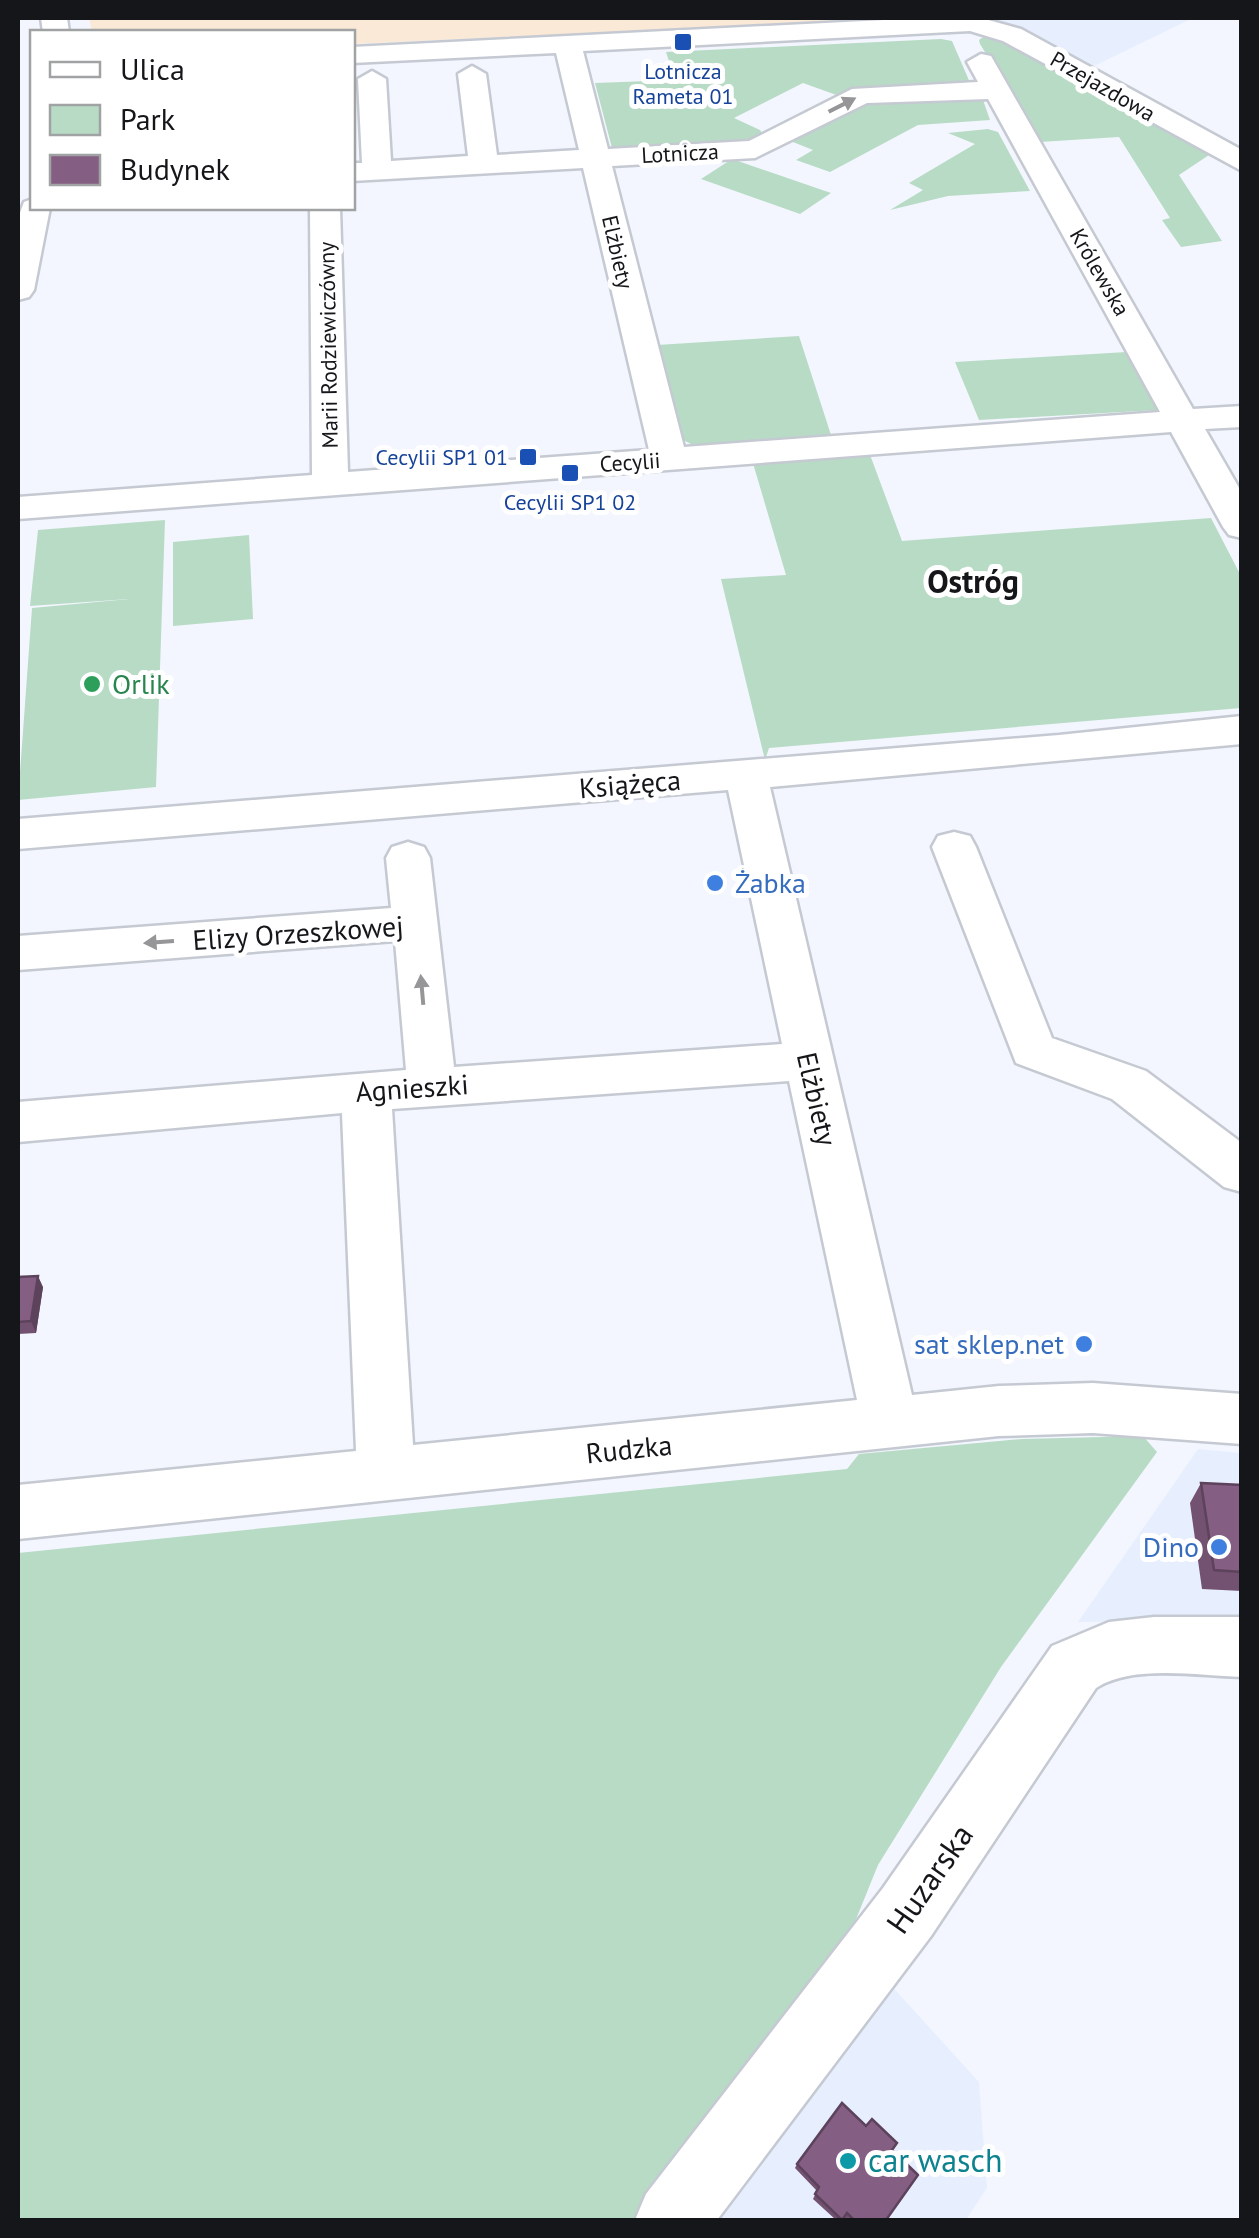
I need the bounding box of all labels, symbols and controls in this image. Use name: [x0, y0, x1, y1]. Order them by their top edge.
legend: [30, 30, 355, 210]
marker: Lotnicza Rameta 01: [672, 31, 694, 53]
street label: Przejazdowa: [1045, 45, 1161, 127]
text: Ulica: [120, 49, 185, 88]
place label: Lotnicza Rameta 01: [632, 57, 734, 110]
one-way arrow: [828, 97, 857, 114]
text: Park: [120, 99, 176, 138]
street label: Lotnicza: [641, 137, 719, 169]
text: Budynek: [120, 149, 230, 188]
street label: Elżbiety: [596, 212, 640, 292]
street label: Królewska: [1064, 223, 1136, 321]
street label: Marii Rodziewiczówny: [312, 241, 344, 449]
place label: Cecylii SP1 01: [375, 443, 508, 471]
marker: Cecylii SP1 01: [517, 446, 539, 468]
street label: Cecylii: [599, 446, 661, 478]
marker: Cecylii SP1 02: [559, 462, 581, 484]
place label: Cecylii SP1 02: [504, 488, 636, 516]
district label: Ostróg: [927, 560, 1019, 602]
place label: Orlik: [112, 665, 170, 702]
marker: Orlik: [81, 673, 103, 695]
street label: Książęca: [578, 761, 682, 806]
place label: Żabka: [735, 864, 806, 901]
marker: Żabka: [704, 872, 726, 894]
street label: Elizy Orzeszkowej: [191, 907, 405, 958]
one-way arrow: [143, 934, 175, 950]
one-way arrow: [414, 973, 430, 1005]
street label: Elżbiety: [789, 1048, 846, 1149]
street label: Agnieszki: [354, 1065, 470, 1110]
place label: sat sklep.net: [914, 1325, 1064, 1362]
marker: sat sklep.net: [1073, 1333, 1095, 1355]
street label: Rudzka: [584, 1426, 674, 1471]
place label: Dino: [1143, 1528, 1199, 1565]
marker: Dino: [1208, 1536, 1230, 1558]
street label: Huzarska: [876, 1815, 982, 1941]
place label: car wasch: [868, 2139, 1003, 2181]
marker: car wasch: [837, 2150, 859, 2172]

